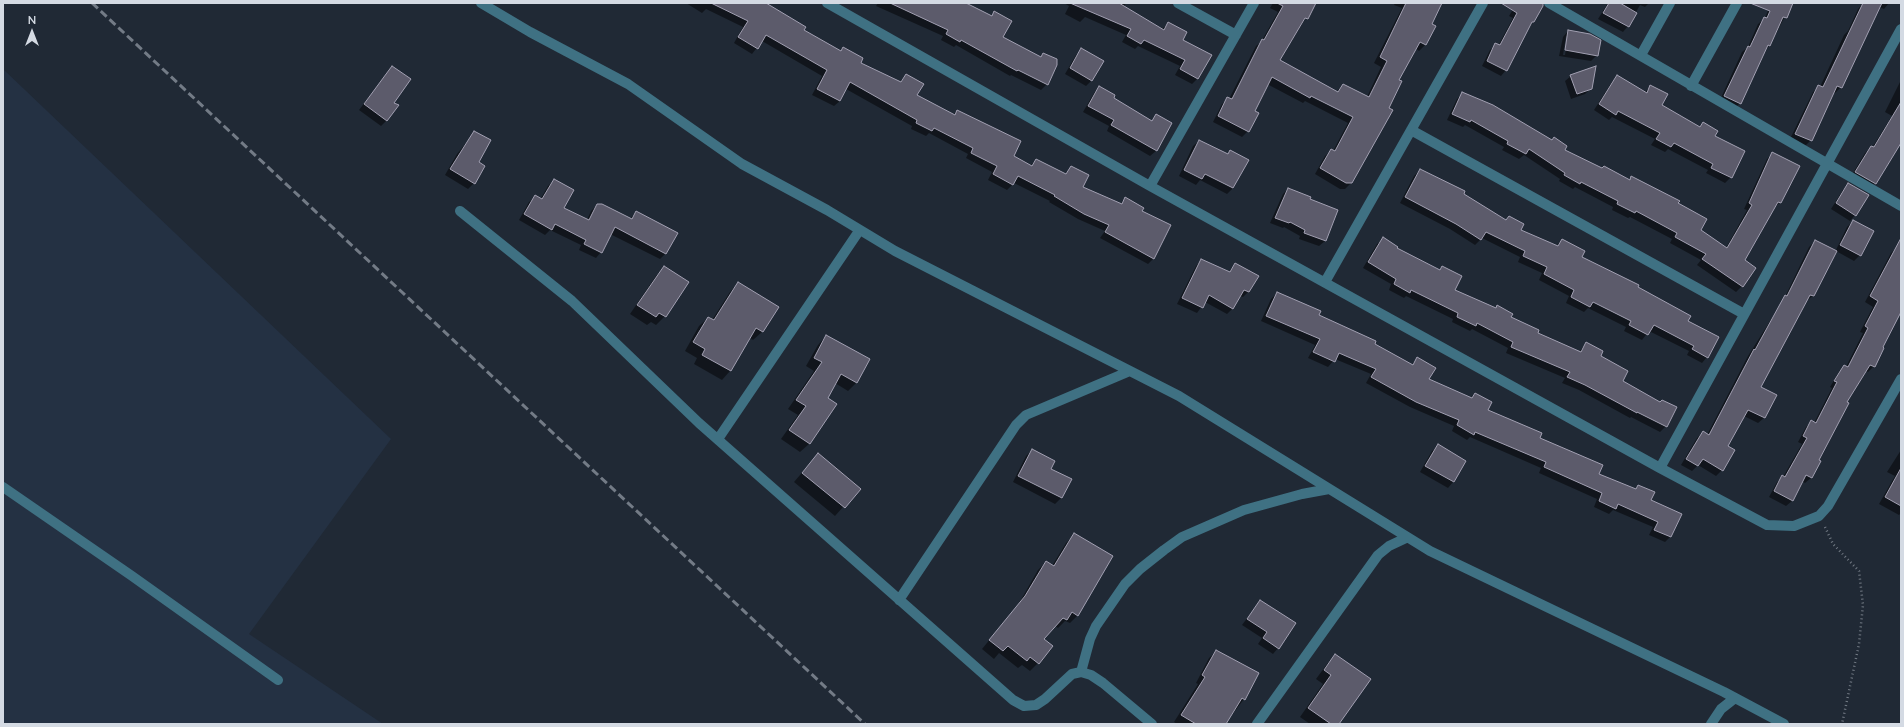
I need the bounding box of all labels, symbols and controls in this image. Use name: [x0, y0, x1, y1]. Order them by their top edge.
north arrow: [12, 12, 52, 52]
text: N: [28, 13, 36, 26]

